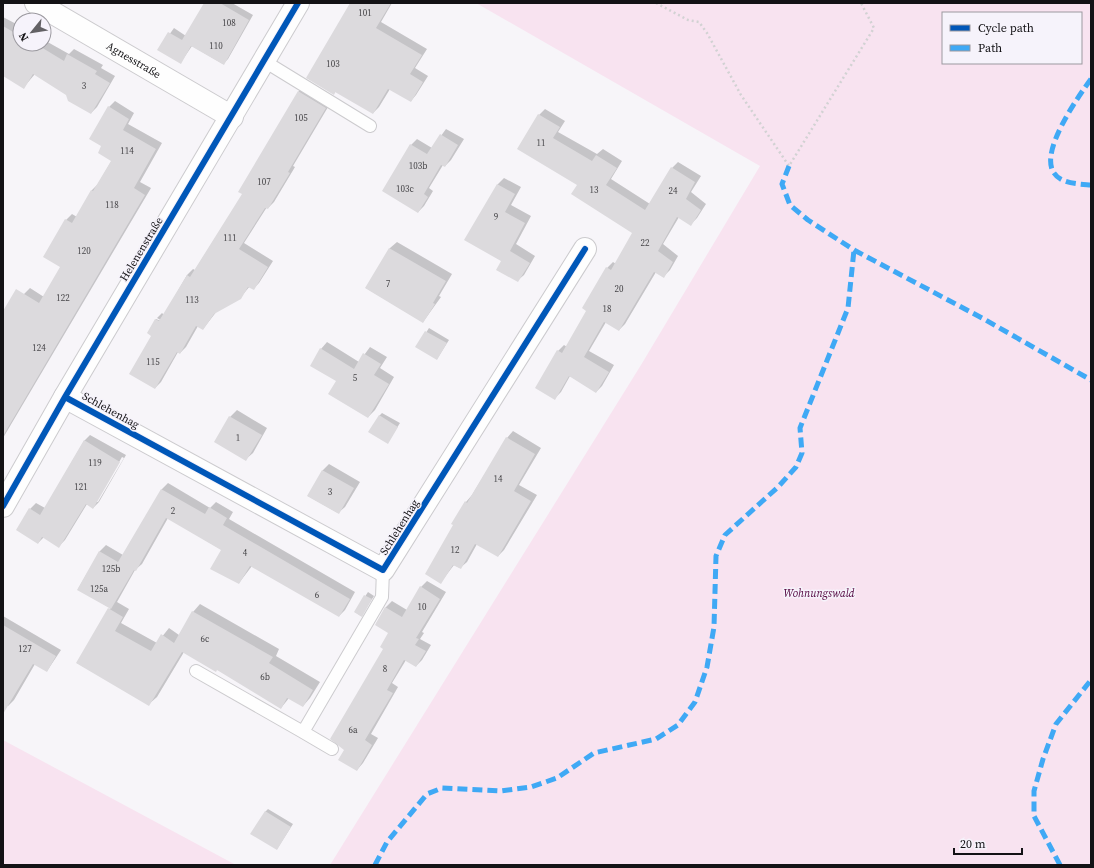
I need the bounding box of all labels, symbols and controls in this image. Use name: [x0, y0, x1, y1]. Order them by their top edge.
house number: 101: [358, 7, 372, 19]
north arrow: [12, 12, 52, 52]
legend: [942, 12, 1082, 64]
house number: 108: [222, 17, 236, 29]
text: Cycle path: [978, 20, 1034, 36]
text: N: [15, 30, 32, 44]
street label: Agnesstraße: [103, 38, 164, 82]
house number: 110: [209, 40, 223, 52]
text: Path: [978, 40, 1002, 56]
house number: 103: [326, 58, 340, 70]
house number: 3: [82, 80, 87, 92]
house number: 105: [294, 112, 308, 124]
house number: 11: [536, 137, 546, 149]
house number: 114: [120, 145, 134, 157]
house number: 103b: [409, 160, 427, 172]
house number: 107: [257, 176, 271, 188]
house number: 103c: [396, 183, 415, 195]
house number: 13: [589, 184, 599, 196]
house number: 24: [668, 185, 678, 197]
house number: 118: [105, 199, 119, 211]
house number: 9: [494, 211, 499, 223]
street label: Helenenstraße: [116, 214, 167, 284]
house number: 111: [223, 232, 237, 244]
house number: 22: [640, 237, 650, 249]
house number: 120: [77, 245, 91, 257]
house number: 7: [386, 278, 391, 290]
house number: 20: [614, 283, 624, 295]
house number: 122: [56, 292, 70, 304]
house number: 113: [185, 294, 199, 306]
house number: 18: [602, 303, 612, 315]
house number: 124: [32, 342, 46, 354]
house number: 115: [146, 356, 160, 368]
house number: 5: [353, 372, 358, 384]
street label: Schlehenhag: [80, 389, 142, 432]
house number: 1: [236, 432, 240, 444]
house number: 119: [88, 457, 102, 469]
house number: 14: [493, 473, 503, 485]
house number: 121: [74, 481, 88, 493]
house number: 3: [328, 486, 333, 498]
street label: Schlehenhag: [376, 496, 423, 558]
house number: 2: [171, 505, 176, 517]
house number: 12: [450, 544, 460, 556]
house number: 4: [243, 547, 248, 559]
house number: 125b: [102, 563, 120, 575]
house number: 125a: [90, 583, 108, 595]
park label: Wohnungswald: [784, 586, 855, 601]
house number: 6: [315, 589, 320, 601]
house number: 10: [417, 601, 427, 613]
house number: 6c: [201, 633, 210, 645]
house number: 127: [18, 643, 32, 655]
house number: 8: [383, 663, 388, 675]
house number: 6b: [260, 671, 270, 683]
house number: 6a: [348, 724, 358, 736]
scale bar: [954, 830, 1022, 856]
text: 20 m: [960, 836, 986, 852]

